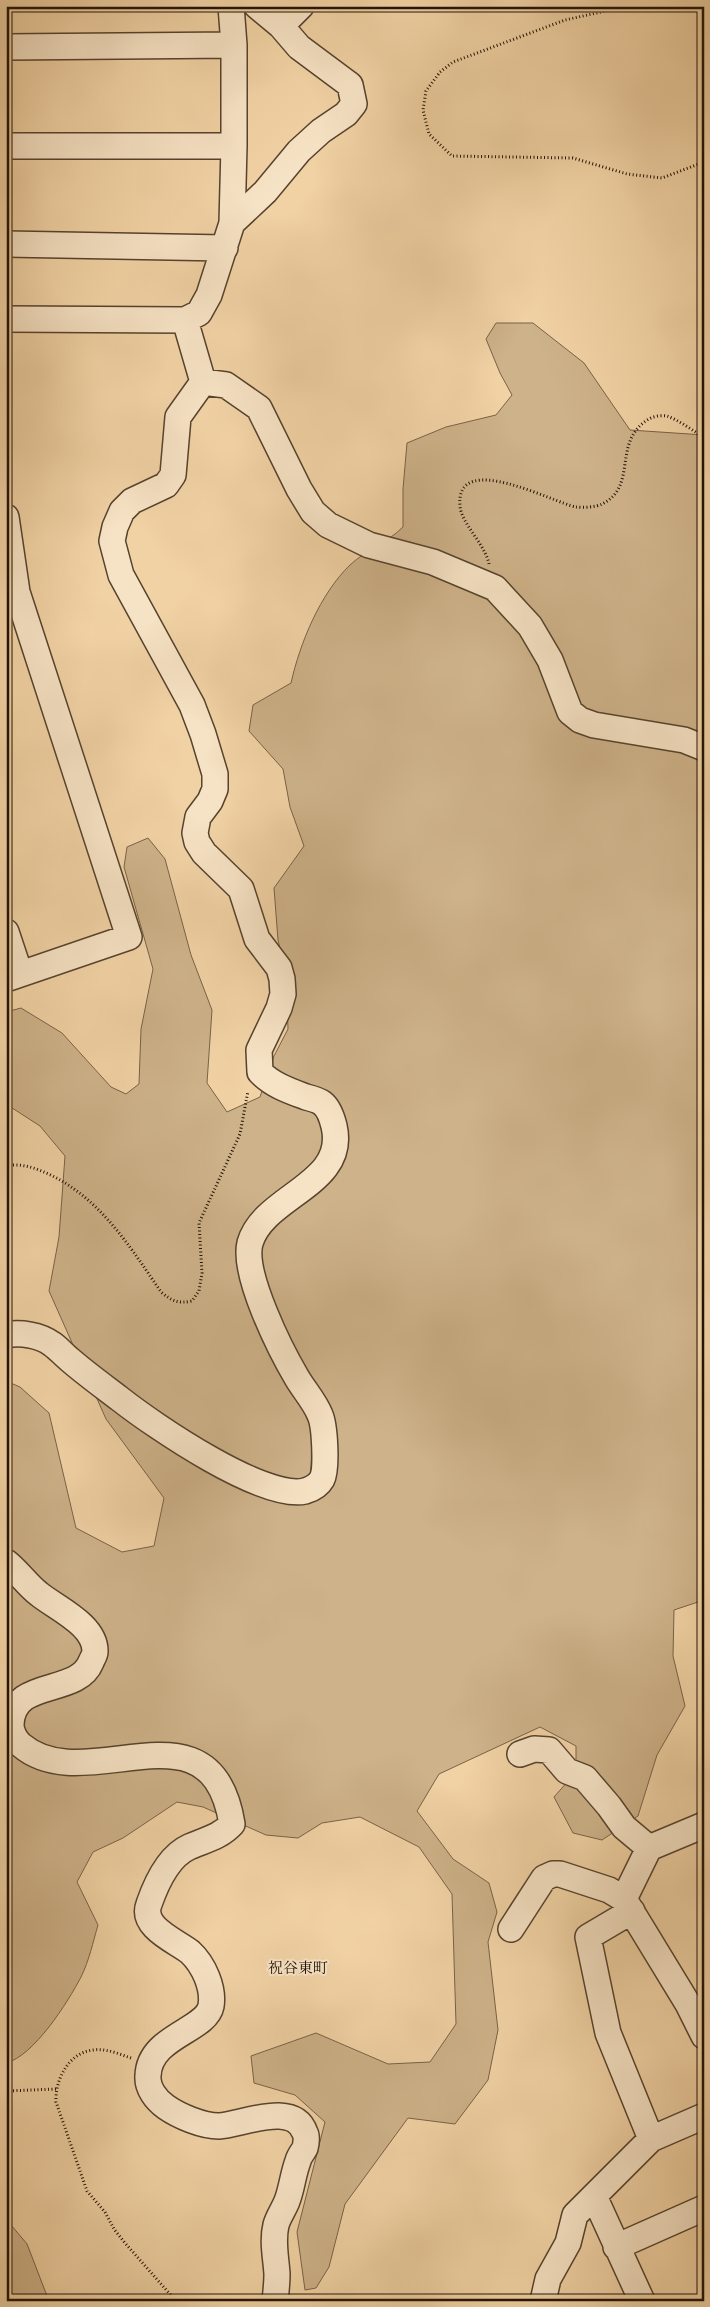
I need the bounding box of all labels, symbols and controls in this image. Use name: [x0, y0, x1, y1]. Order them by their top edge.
district label: 祝谷東町: [268, 1958, 328, 1977]

